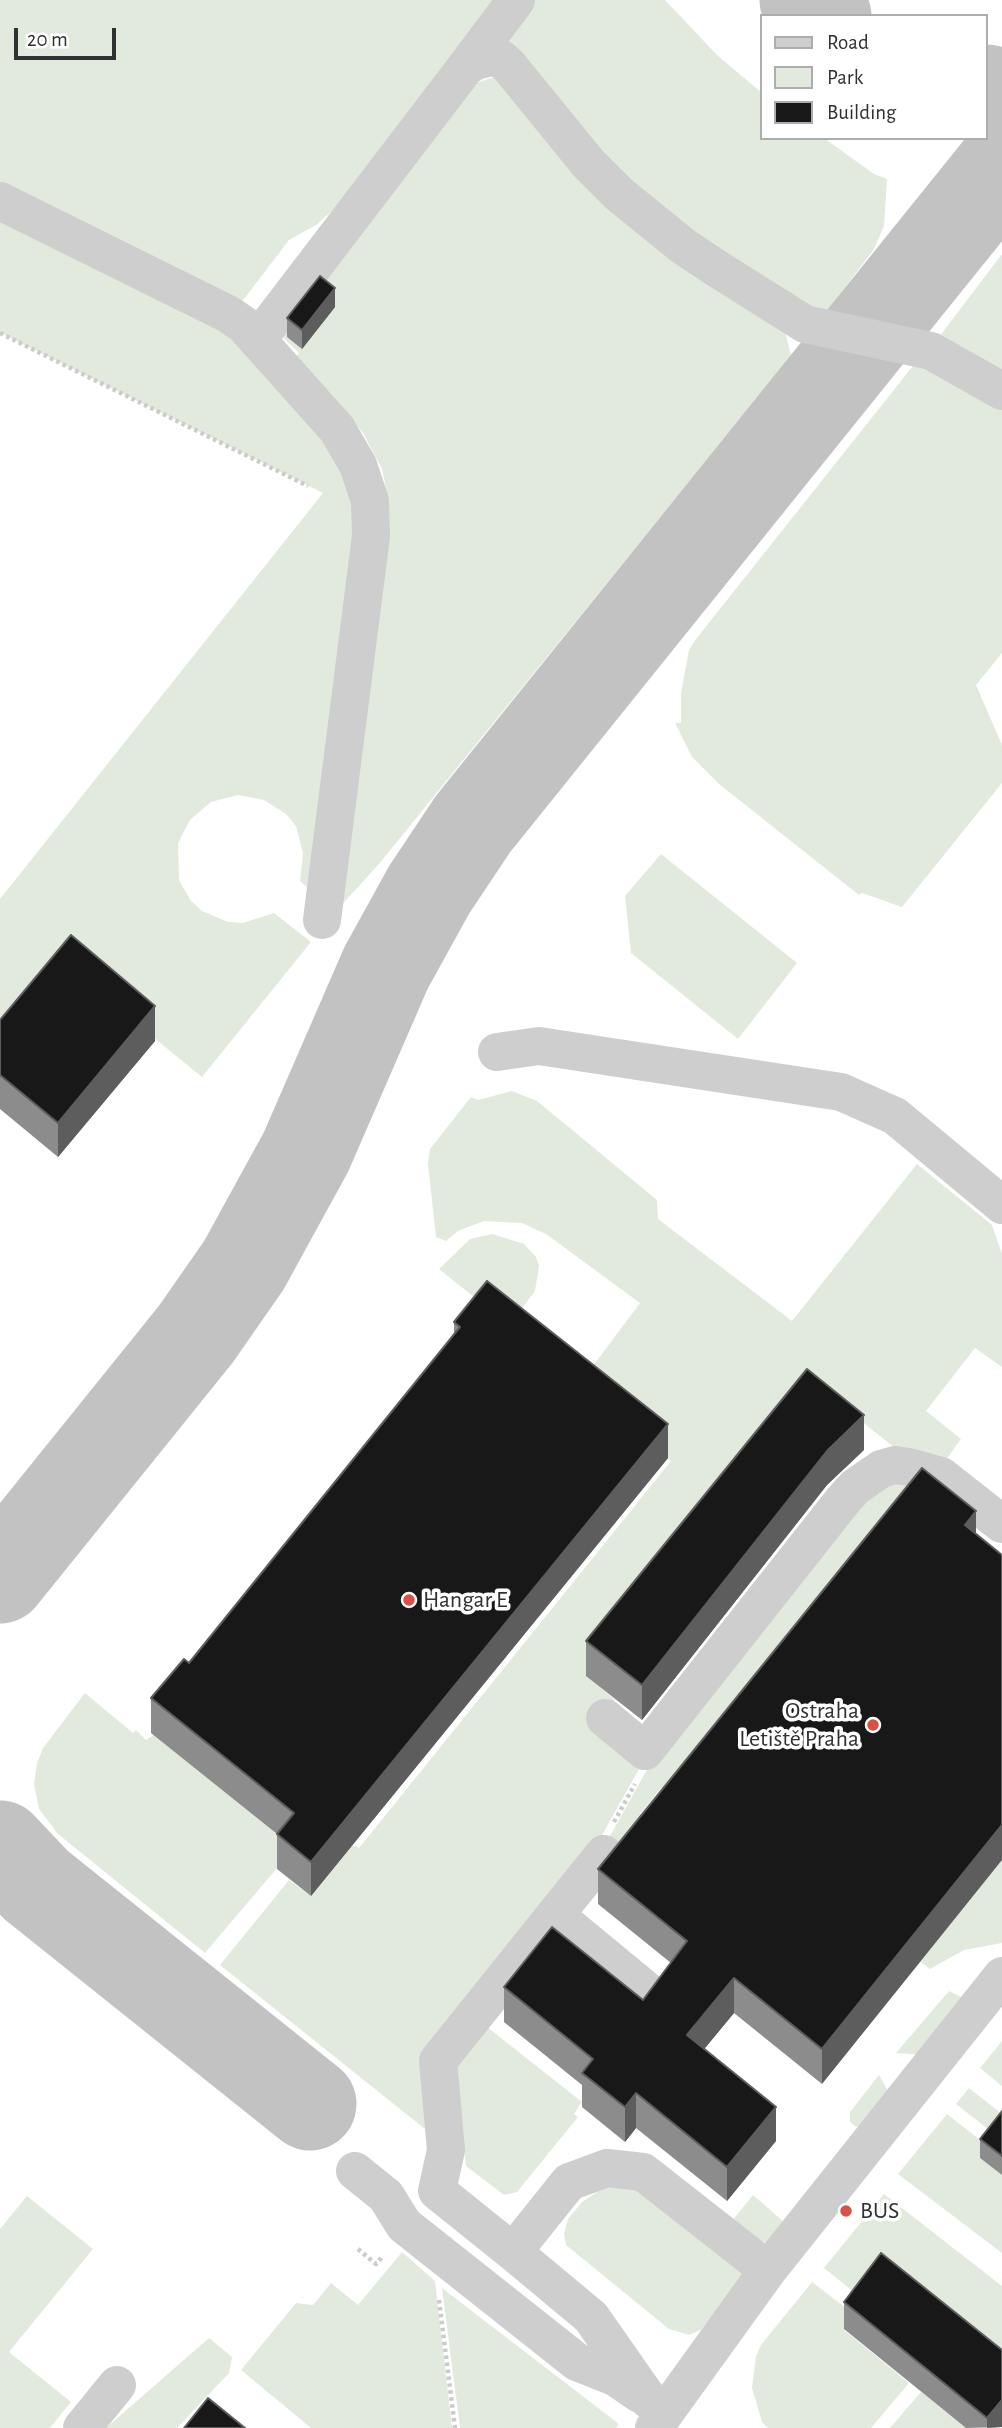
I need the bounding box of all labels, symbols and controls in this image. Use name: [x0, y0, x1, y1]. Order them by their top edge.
scale bar: [18, 14, 119, 58]
legend: [760, 14, 988, 140]
text: 20 m: [27, 29, 68, 50]
text: Road: [827, 32, 869, 53]
text: Park: [827, 67, 863, 88]
text: Building: [827, 102, 896, 123]
place label: Hangar E: [423, 1586, 508, 1614]
marker: Hangar E: [401, 1592, 417, 1608]
place label: Ostraha Letiště Praha: [739, 1697, 859, 1753]
marker: Ostraha Letiště Praha: [865, 1717, 881, 1733]
place label: BUS: [860, 2197, 899, 2225]
marker: BUS: [838, 2203, 854, 2219]

